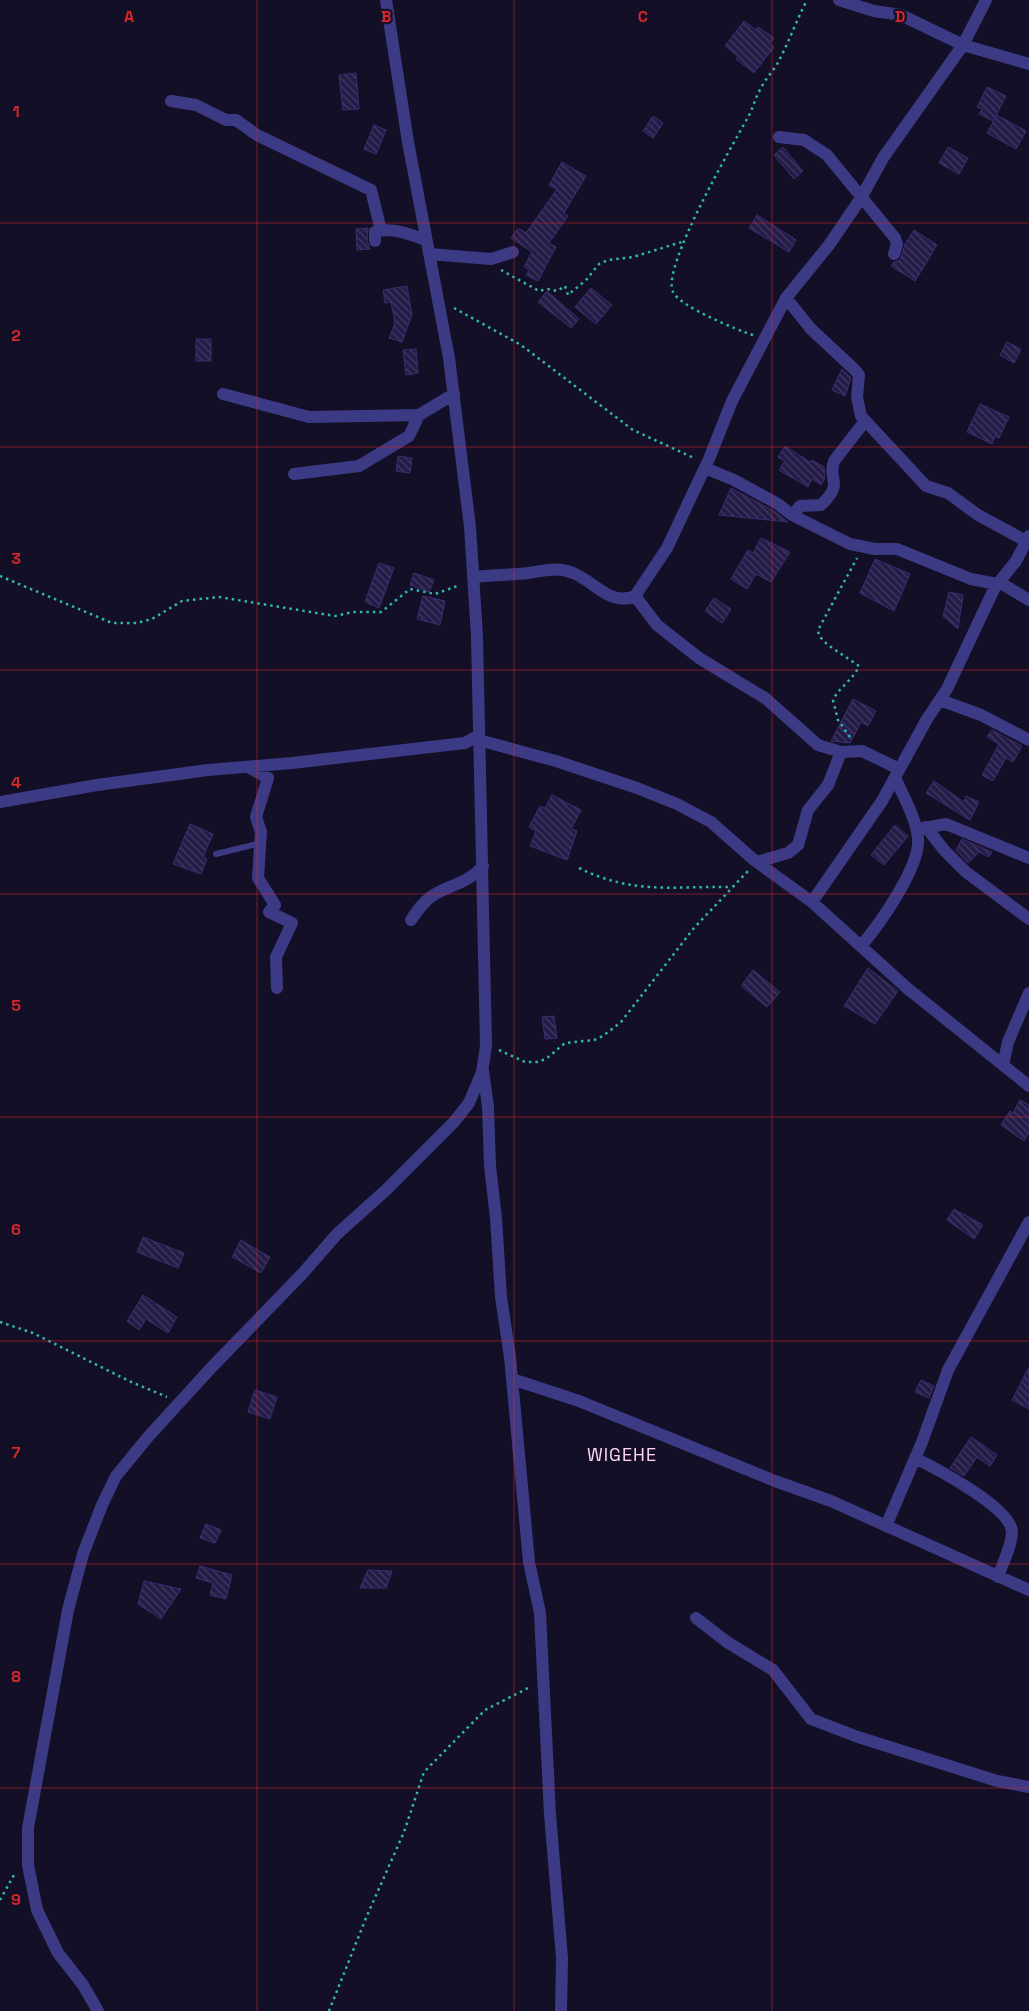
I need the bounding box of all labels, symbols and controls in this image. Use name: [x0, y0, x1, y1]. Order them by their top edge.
text: A: [124, 6, 134, 27]
text: B: [381, 6, 391, 27]
text: C: [638, 6, 648, 27]
text: D: [895, 6, 905, 27]
text: 1: [12, 101, 20, 122]
text: 2: [11, 325, 21, 346]
text: 3: [11, 548, 21, 569]
text: 4: [11, 772, 21, 793]
text: 5: [11, 995, 21, 1016]
text: 6: [11, 1219, 21, 1240]
text: 7: [12, 1442, 21, 1463]
district label: WIGEHE: [587, 1443, 657, 1466]
text: 8: [11, 1666, 21, 1687]
text: 9: [11, 1889, 21, 1910]

